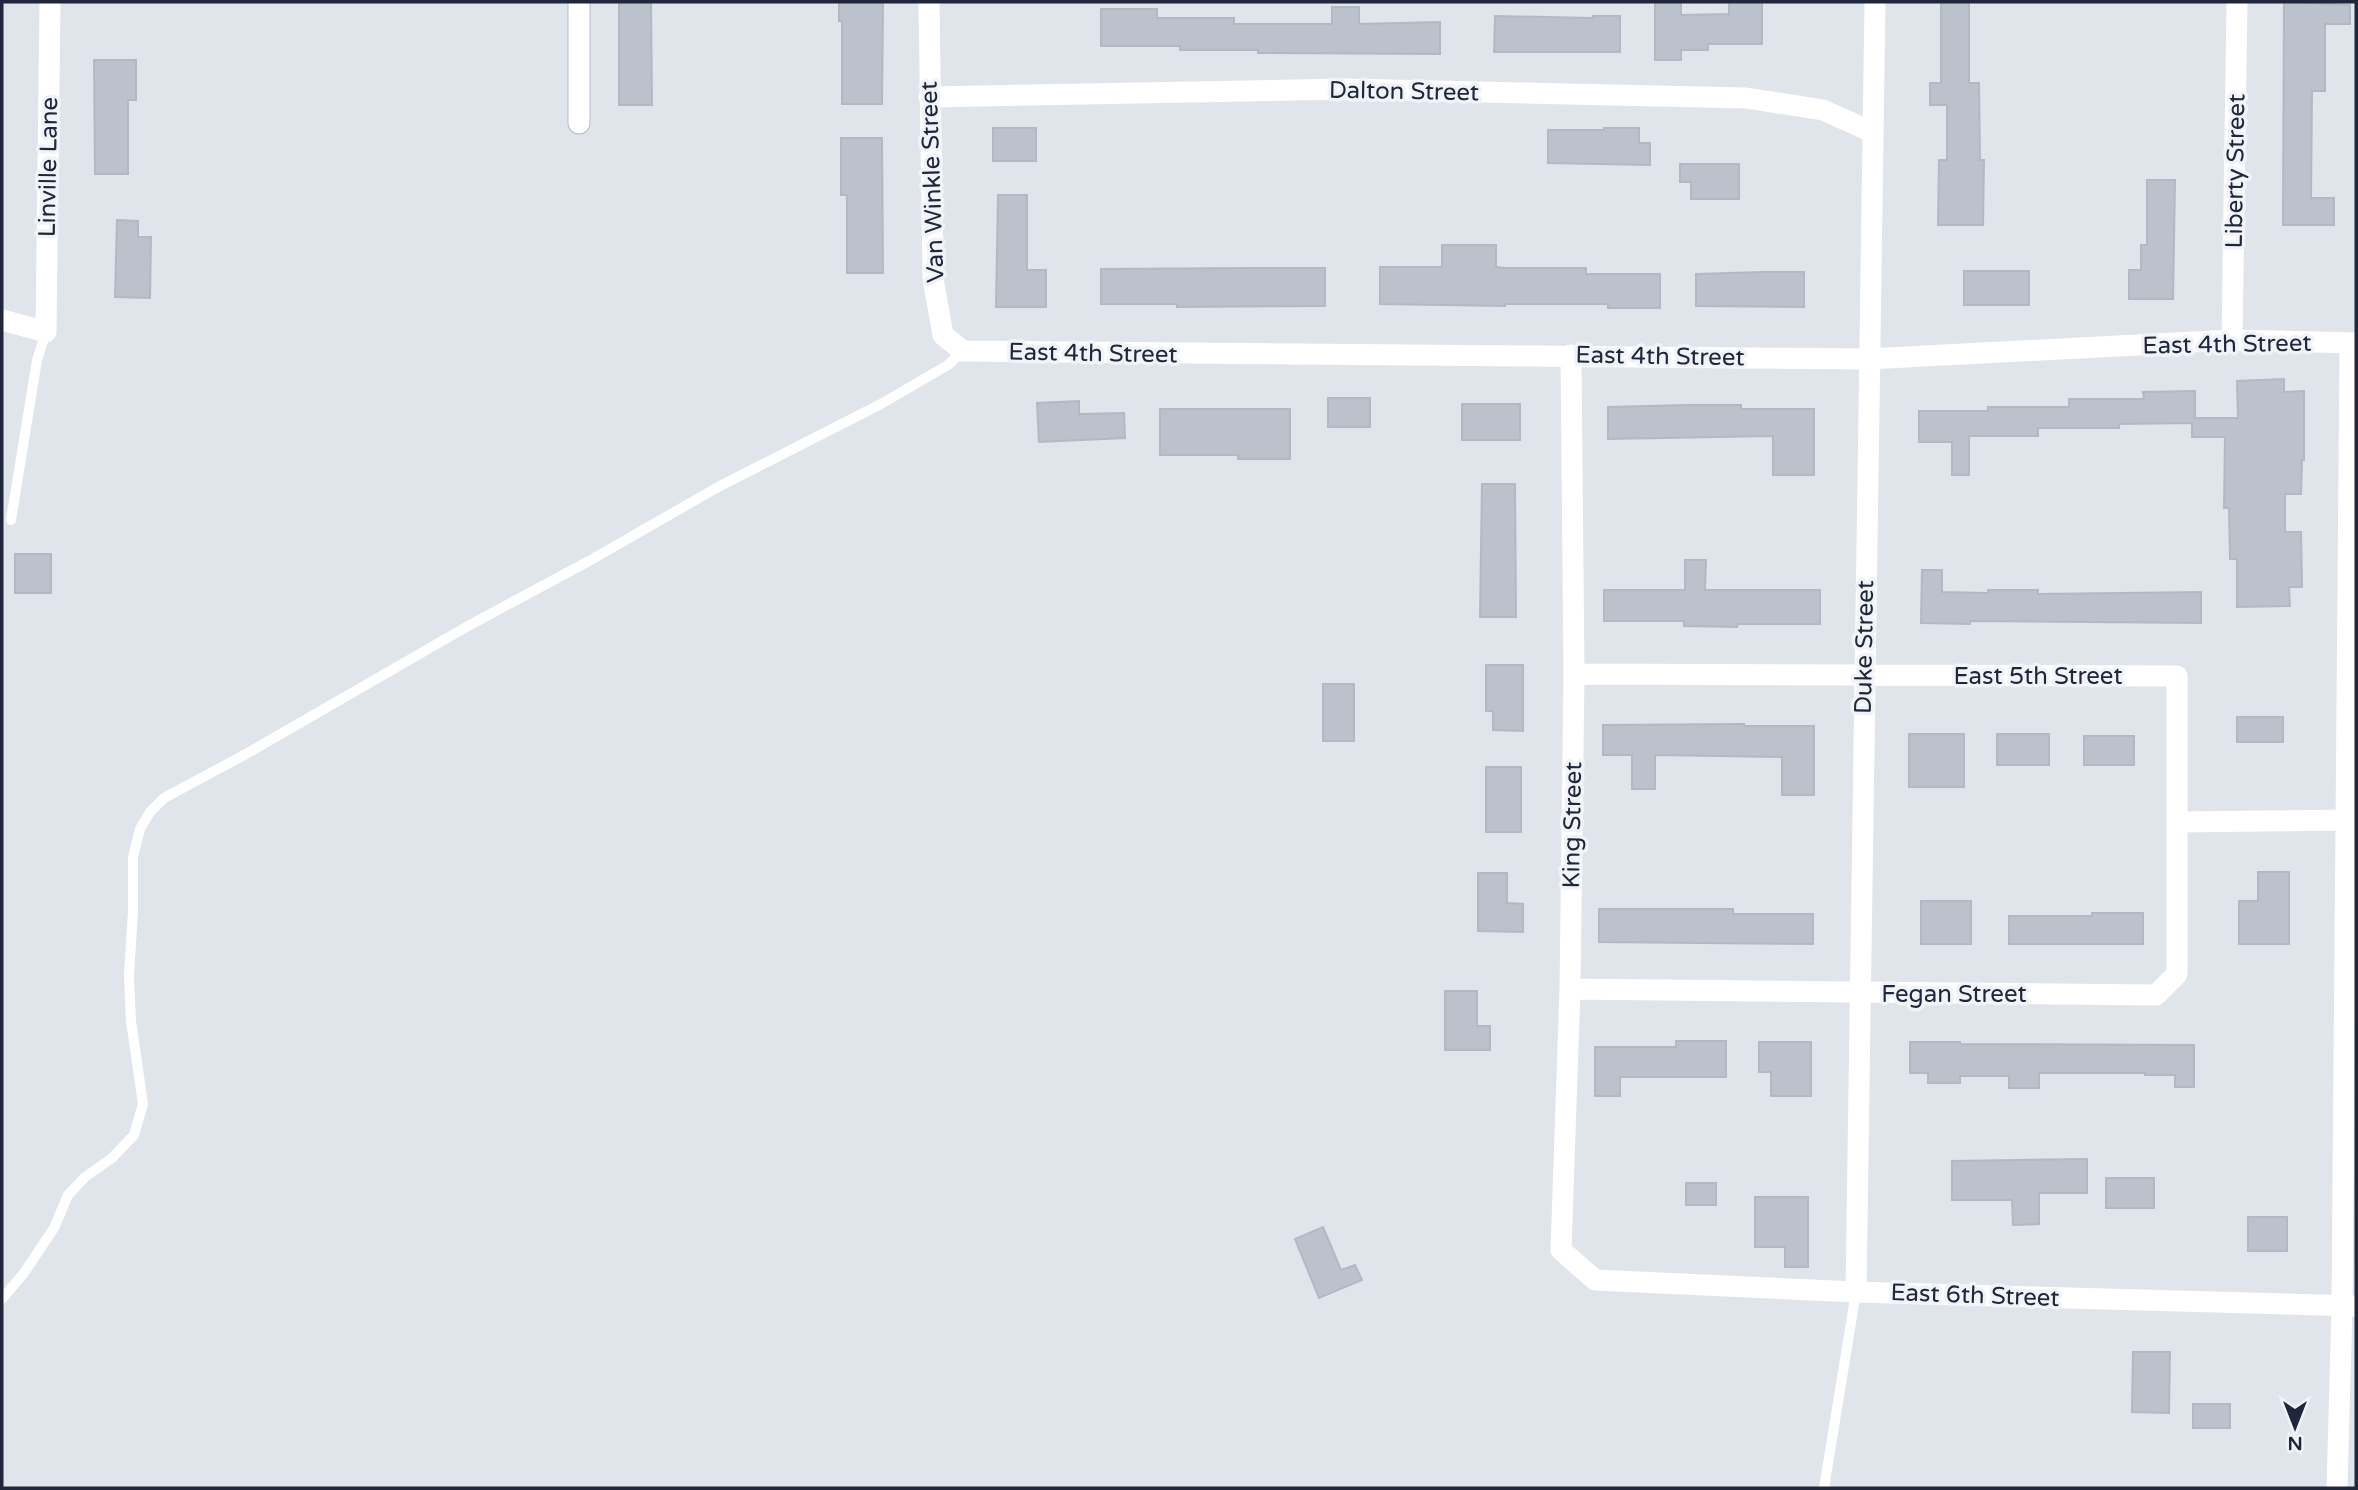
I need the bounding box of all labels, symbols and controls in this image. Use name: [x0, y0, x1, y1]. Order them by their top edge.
street label: Dalton Street: [1329, 76, 1479, 107]
street label: Van Winkle Street: [914, 81, 951, 283]
street label: Liberty Street: [2220, 94, 2251, 249]
street label: Linville Lane: [33, 97, 64, 237]
street label: East 4th Street: [2142, 329, 2312, 360]
street label: East 4th Street: [1008, 338, 1178, 369]
street label: East 4th Street: [1575, 341, 1745, 372]
street label: Duke Street: [1849, 580, 1880, 714]
street label: East 5th Street: [1953, 662, 2123, 691]
street label: King Street: [1557, 761, 1588, 889]
street label: Fegan Street: [1881, 980, 2027, 1009]
street label: East 6th Street: [1890, 1278, 2060, 1313]
north arrow: [2260, 1392, 2330, 1462]
text: N: [2287, 1432, 2303, 1454]

